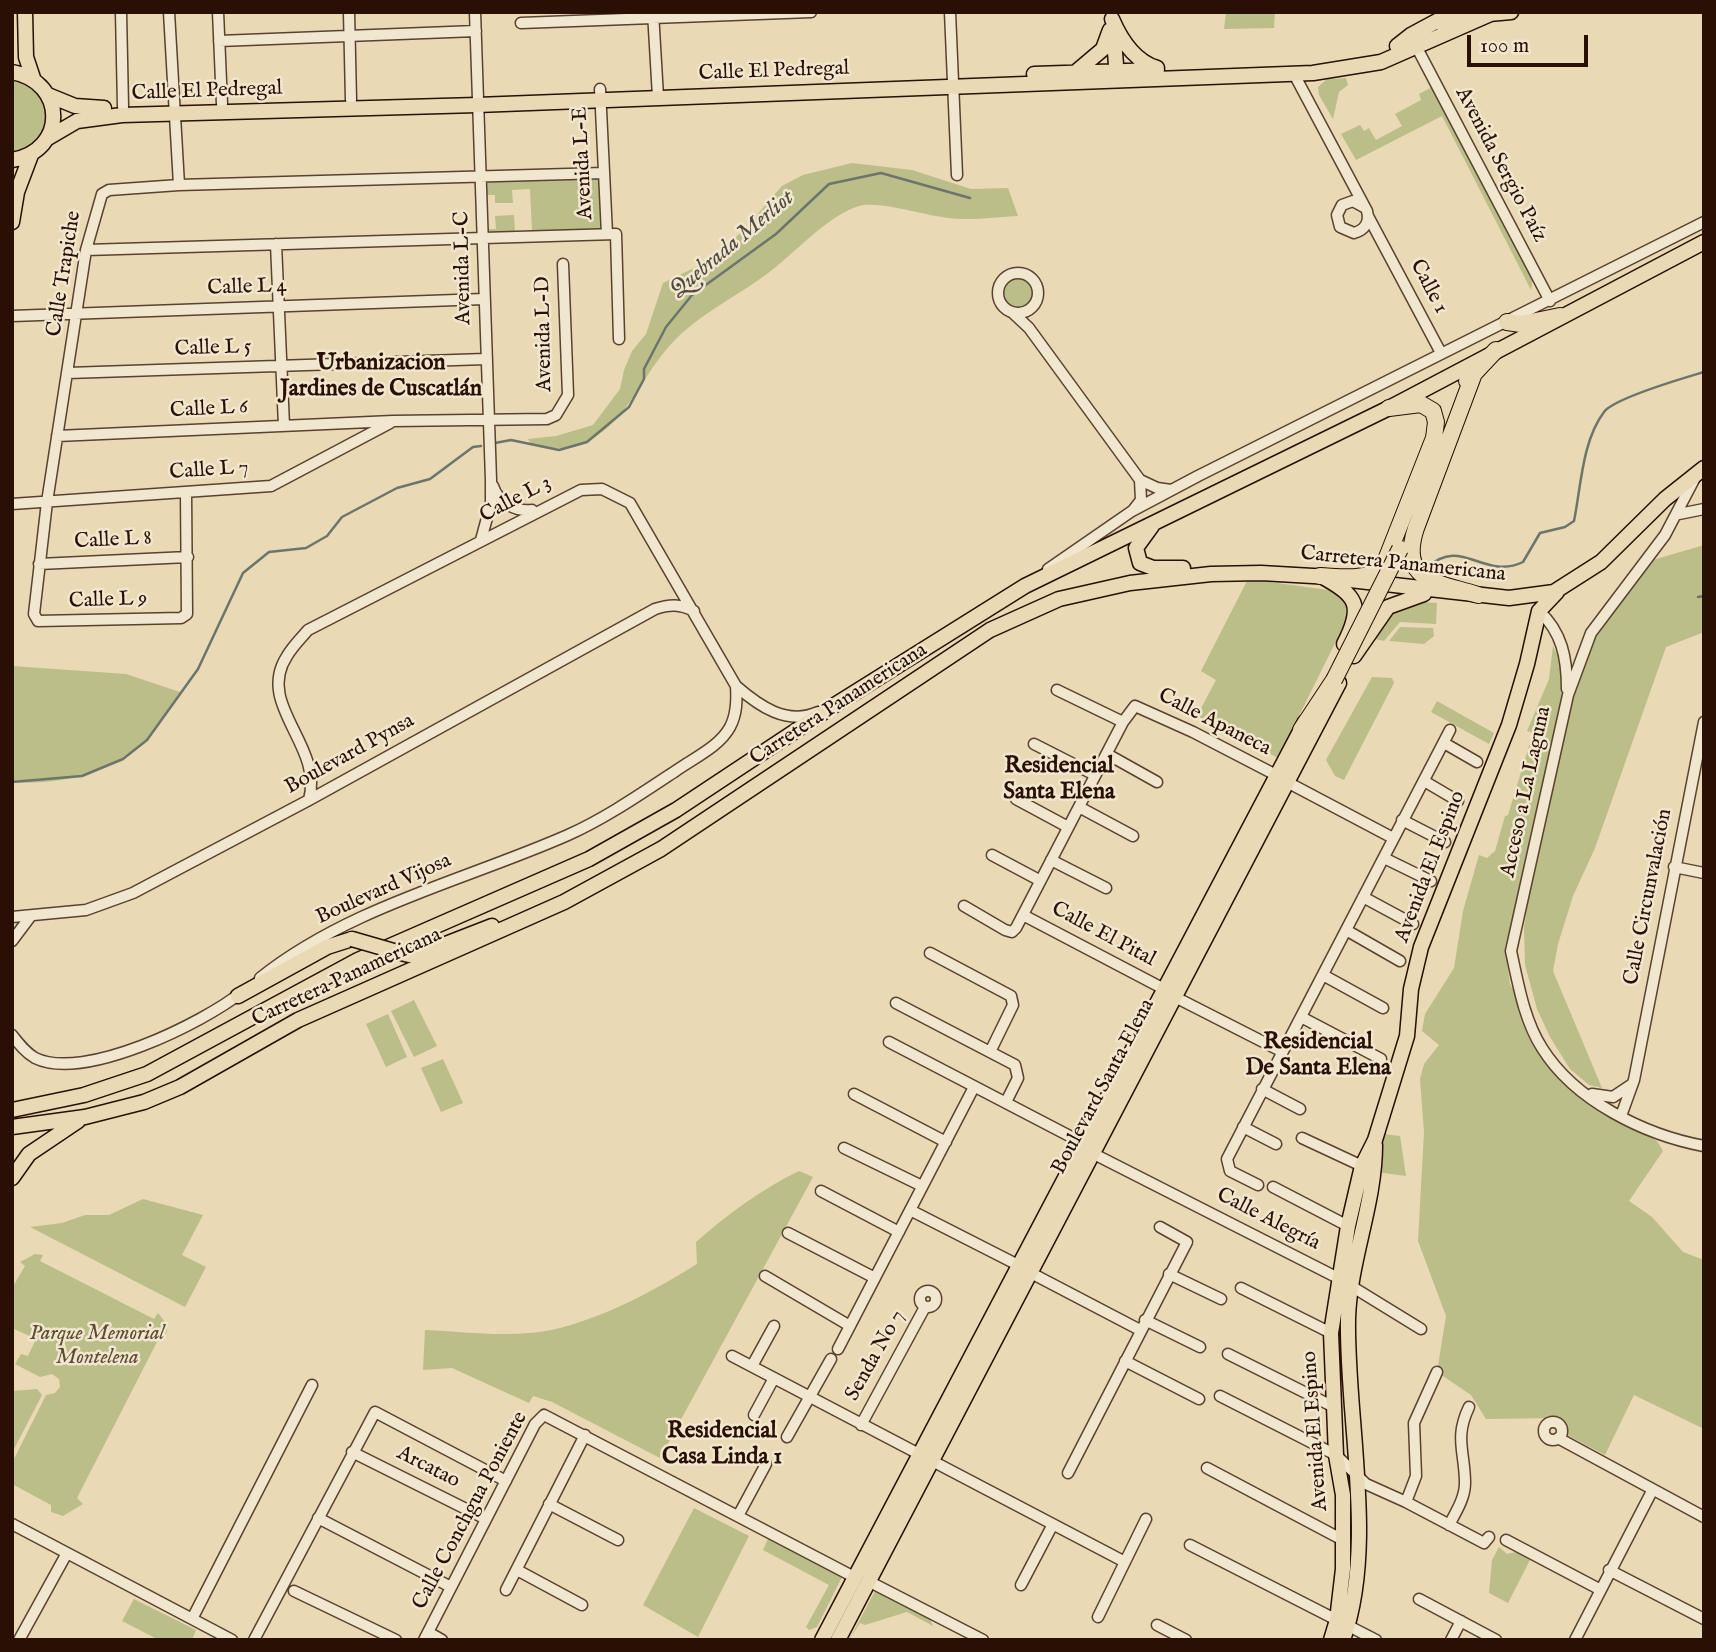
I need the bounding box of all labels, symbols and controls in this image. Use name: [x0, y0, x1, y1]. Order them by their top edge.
scale bar: [1471, 21, 1592, 65]
text: 100 m: [1480, 33, 1529, 60]
street label: Calle El Pedregal: [698, 57, 850, 87]
street label: Calle El Pedregal: [131, 77, 283, 107]
street label: Avenida Sergio Paíz: [1449, 83, 1551, 247]
street label: Avenida L-E: [568, 106, 600, 220]
water label: Quebrada Merliot: [665, 185, 801, 305]
street label: Calle Trapiche: [43, 209, 87, 339]
street label: Avenida L-C: [450, 211, 478, 325]
street label: Calle 1: [1403, 256, 1453, 318]
street label: Calle L 4: [207, 274, 287, 302]
street label: Avenida L-D: [531, 276, 559, 392]
street label: Calle L 5: [174, 335, 252, 363]
district label: Urbanizacion Jardines de Cuscatlán: [280, 350, 482, 404]
street label: Calle L 6: [169, 395, 249, 425]
street label: Calle L 7: [169, 456, 249, 486]
street label: Calle L 3: [476, 471, 556, 529]
street label: Calle L 8: [74, 526, 152, 556]
street label: Carretera Panamericana: [1299, 542, 1507, 588]
street label: Calle L 9: [68, 587, 148, 615]
street label: Carretera Panamericana: [746, 638, 932, 772]
street label: Calle Apaneca: [1153, 684, 1275, 762]
street label: Acceso a La Laguna: [1497, 704, 1557, 880]
street label: Boulevard Pynsa: [281, 709, 419, 801]
district label: Residencial Santa Elena: [1003, 753, 1115, 807]
street label: Avenida El Espino: [1390, 788, 1472, 946]
street label: Calle Circunvalación: [1620, 807, 1678, 987]
street label: Boulevard Vijosa: [313, 849, 455, 931]
street label: Calle El Pital: [1047, 897, 1159, 973]
street label: Carretera Panamericana: [248, 923, 446, 1033]
street label: Boulevard Santa Elena: [1047, 995, 1161, 1179]
district label: Residencial De Santa Elena: [1245, 1029, 1391, 1083]
street label: Calle Alegría: [1212, 1183, 1324, 1257]
street label: Senda No 7: [841, 1306, 911, 1406]
park label: Parque Memorial Montelena: [30, 1322, 164, 1372]
street label: Avenida El Espino: [1298, 1350, 1334, 1512]
street label: Calle Conchgua Poniente: [408, 1408, 534, 1614]
district label: Residencial Casa Linda 1: [662, 1418, 782, 1472]
street label: Arcatao: [392, 1441, 464, 1495]

